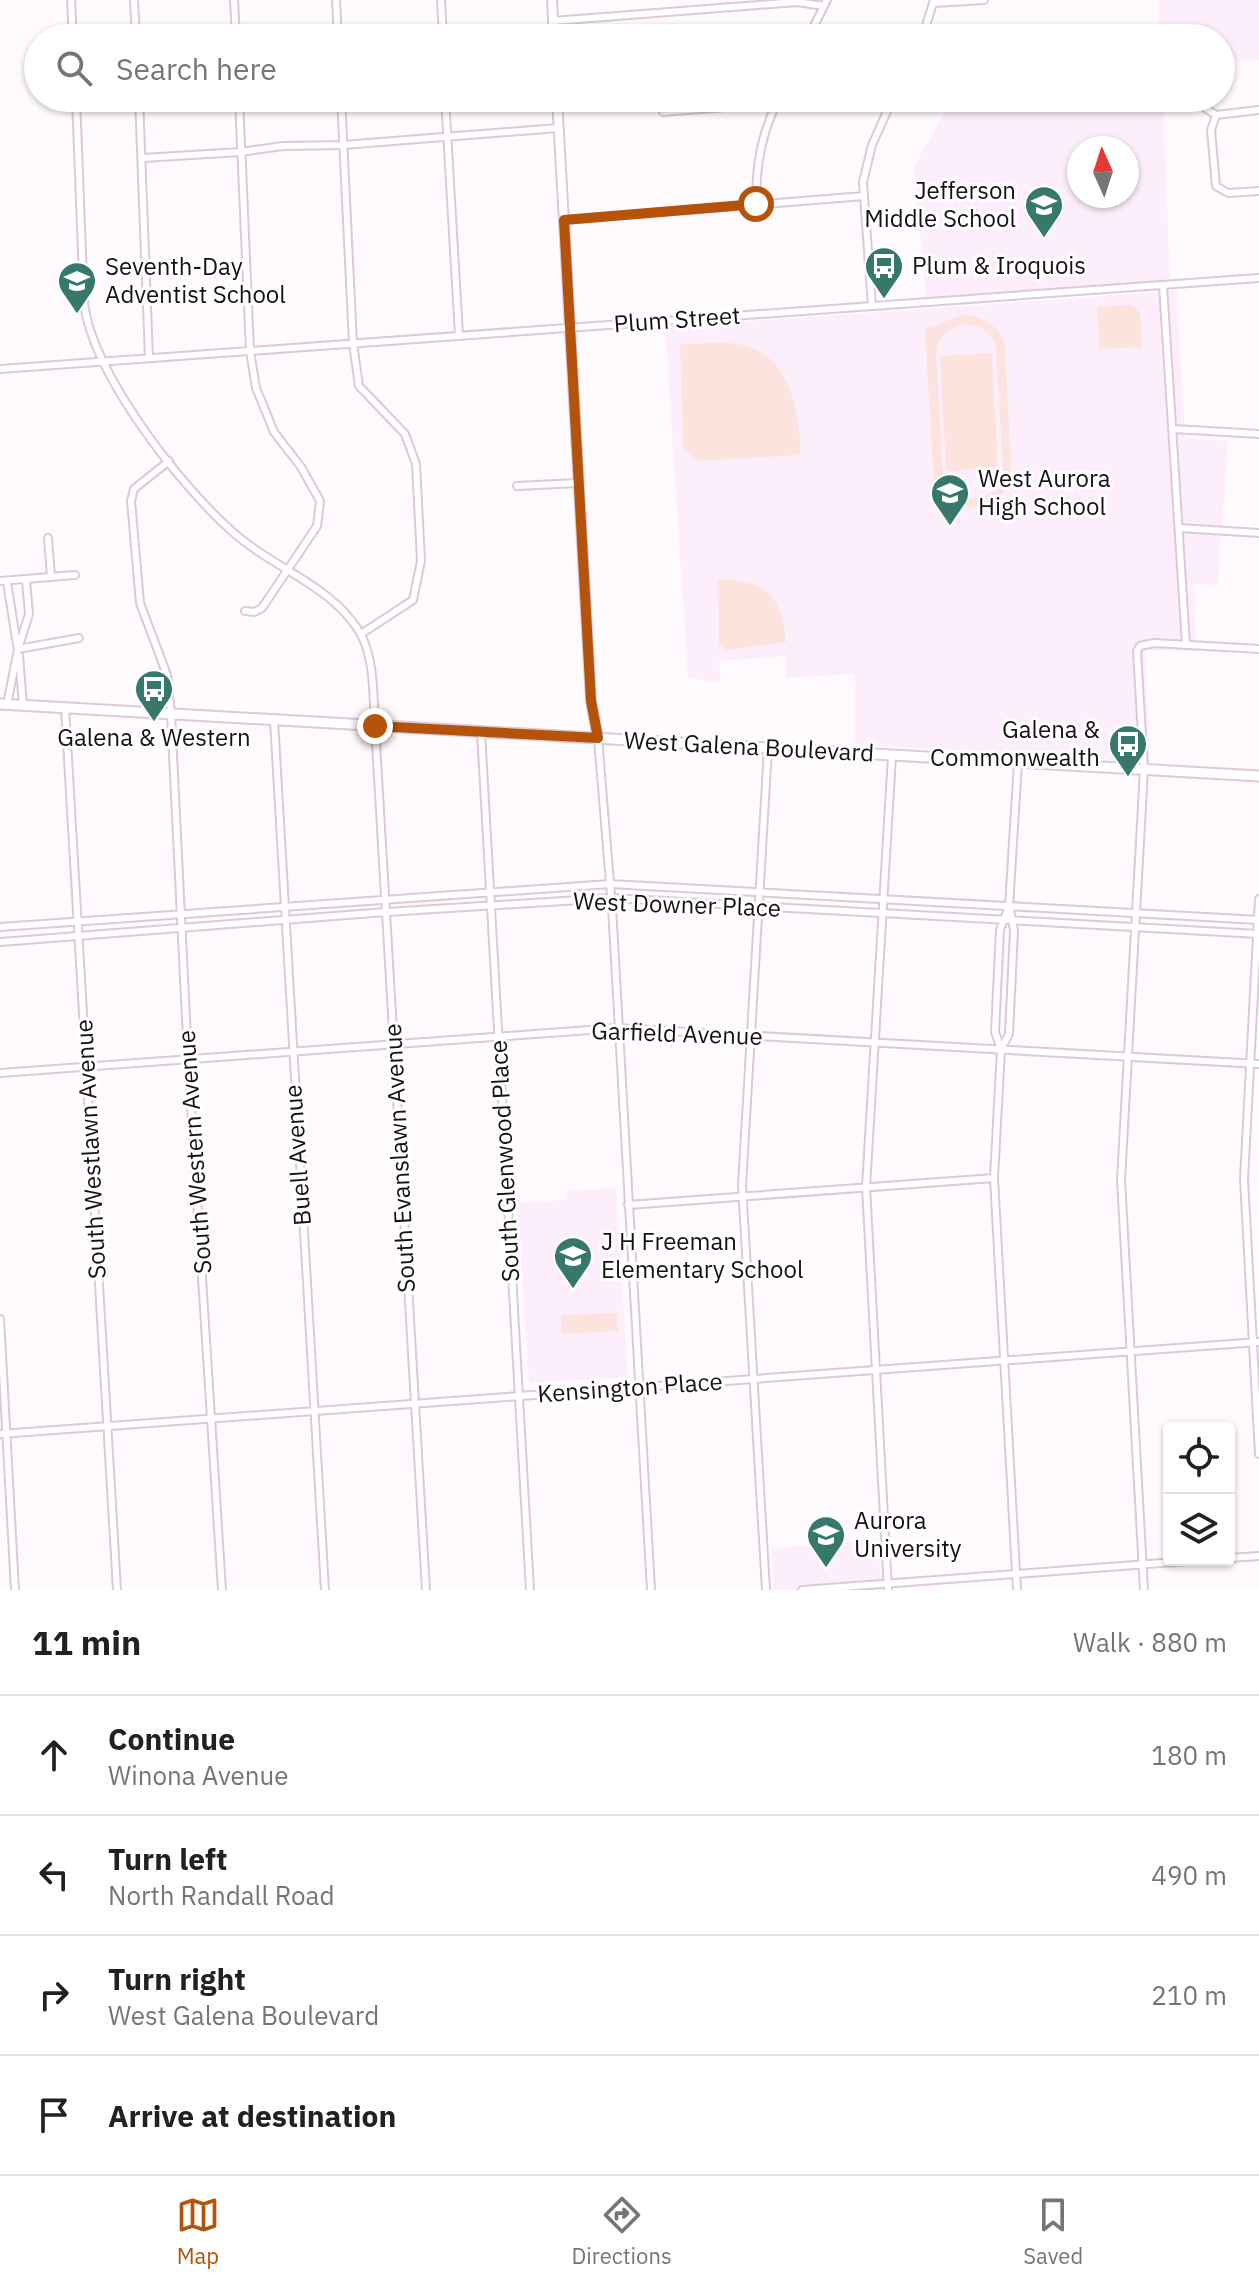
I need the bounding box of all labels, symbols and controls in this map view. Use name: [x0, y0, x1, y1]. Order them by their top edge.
search box: [24, 24, 1235, 112]
icon: search: [52, 46, 96, 90]
text: Search here: [116, 49, 277, 88]
north arrow: [1067, 136, 1139, 208]
place label: Jefferson Middle School: [864, 174, 1016, 234]
school or university icon: Jefferson Middle School: [1023, 184, 1065, 239]
route start: [738, 186, 774, 222]
bus stop icon: Plum & Iroquois: [863, 245, 905, 300]
place label: Plum & Iroquois: [912, 249, 1086, 281]
place label: Seventh-Day Adventist School: [105, 250, 286, 310]
school or university icon: Seventh-Day Adventist School: [56, 260, 98, 315]
street label: Plum Street: [612, 299, 741, 339]
place label: West Aurora High School: [978, 462, 1111, 522]
school or university icon: West Aurora High School: [929, 472, 971, 527]
bus stop icon: Galena & Western: [133, 668, 175, 723]
route end: [357, 708, 393, 744]
place label: Galena & Commonwealth: [930, 713, 1100, 773]
place label: Galena & Western: [57, 721, 251, 753]
street label: West Galena Boulevard: [623, 723, 875, 769]
bus stop icon: Galena & Commonwealth: [1107, 723, 1149, 778]
street label: West Downer Place: [573, 884, 781, 924]
street label: Garfield Avenue: [591, 1014, 763, 1052]
street label: South Westlawn Avenue: [67, 1018, 113, 1280]
street label: South Evanslawn Avenue: [376, 1023, 422, 1294]
street label: South Western Avenue: [170, 1029, 218, 1275]
street label: South Glenwood Place: [482, 1039, 526, 1283]
street label: Buell Avenue: [276, 1084, 318, 1227]
place label: J H Freeman Elementary School: [601, 1225, 803, 1285]
school or university icon: J H Freeman Elementary School: [552, 1235, 594, 1290]
street label: Kensington Place: [536, 1365, 724, 1409]
map controls: [1163, 1422, 1235, 1566]
button: locate: [1163, 1422, 1235, 1494]
button: layers: [1163, 1494, 1235, 1566]
place label: Aurora University: [854, 1504, 962, 1564]
school or university icon: Aurora University: [805, 1514, 847, 1569]
text: 11 min: [32, 1620, 141, 1664]
text: Walk · 880 m: [1073, 1625, 1227, 1659]
text: Continue: [108, 1719, 235, 1758]
icon: ahead: [32, 1733, 76, 1777]
text: 180 m: [1151, 1738, 1227, 1772]
text: Winona Avenue: [108, 1758, 289, 1792]
text: Turn left: [108, 1839, 227, 1878]
icon: left: [32, 1853, 76, 1897]
text: 490 m: [1151, 1858, 1227, 1892]
text: North Randall Road: [108, 1878, 335, 1912]
text: Turn right: [108, 1959, 246, 1998]
icon: right: [32, 1973, 76, 2017]
text: 210 m: [1151, 1978, 1227, 2012]
text: West Galena Boulevard: [108, 1998, 379, 2032]
icon: arrive: [32, 2093, 76, 2137]
text: Arrive at destination: [108, 2096, 396, 2135]
tab: Map: [176, 2193, 220, 2270]
tab: Directions: [572, 2193, 672, 2270]
tab: Saved: [1023, 2193, 1083, 2270]

